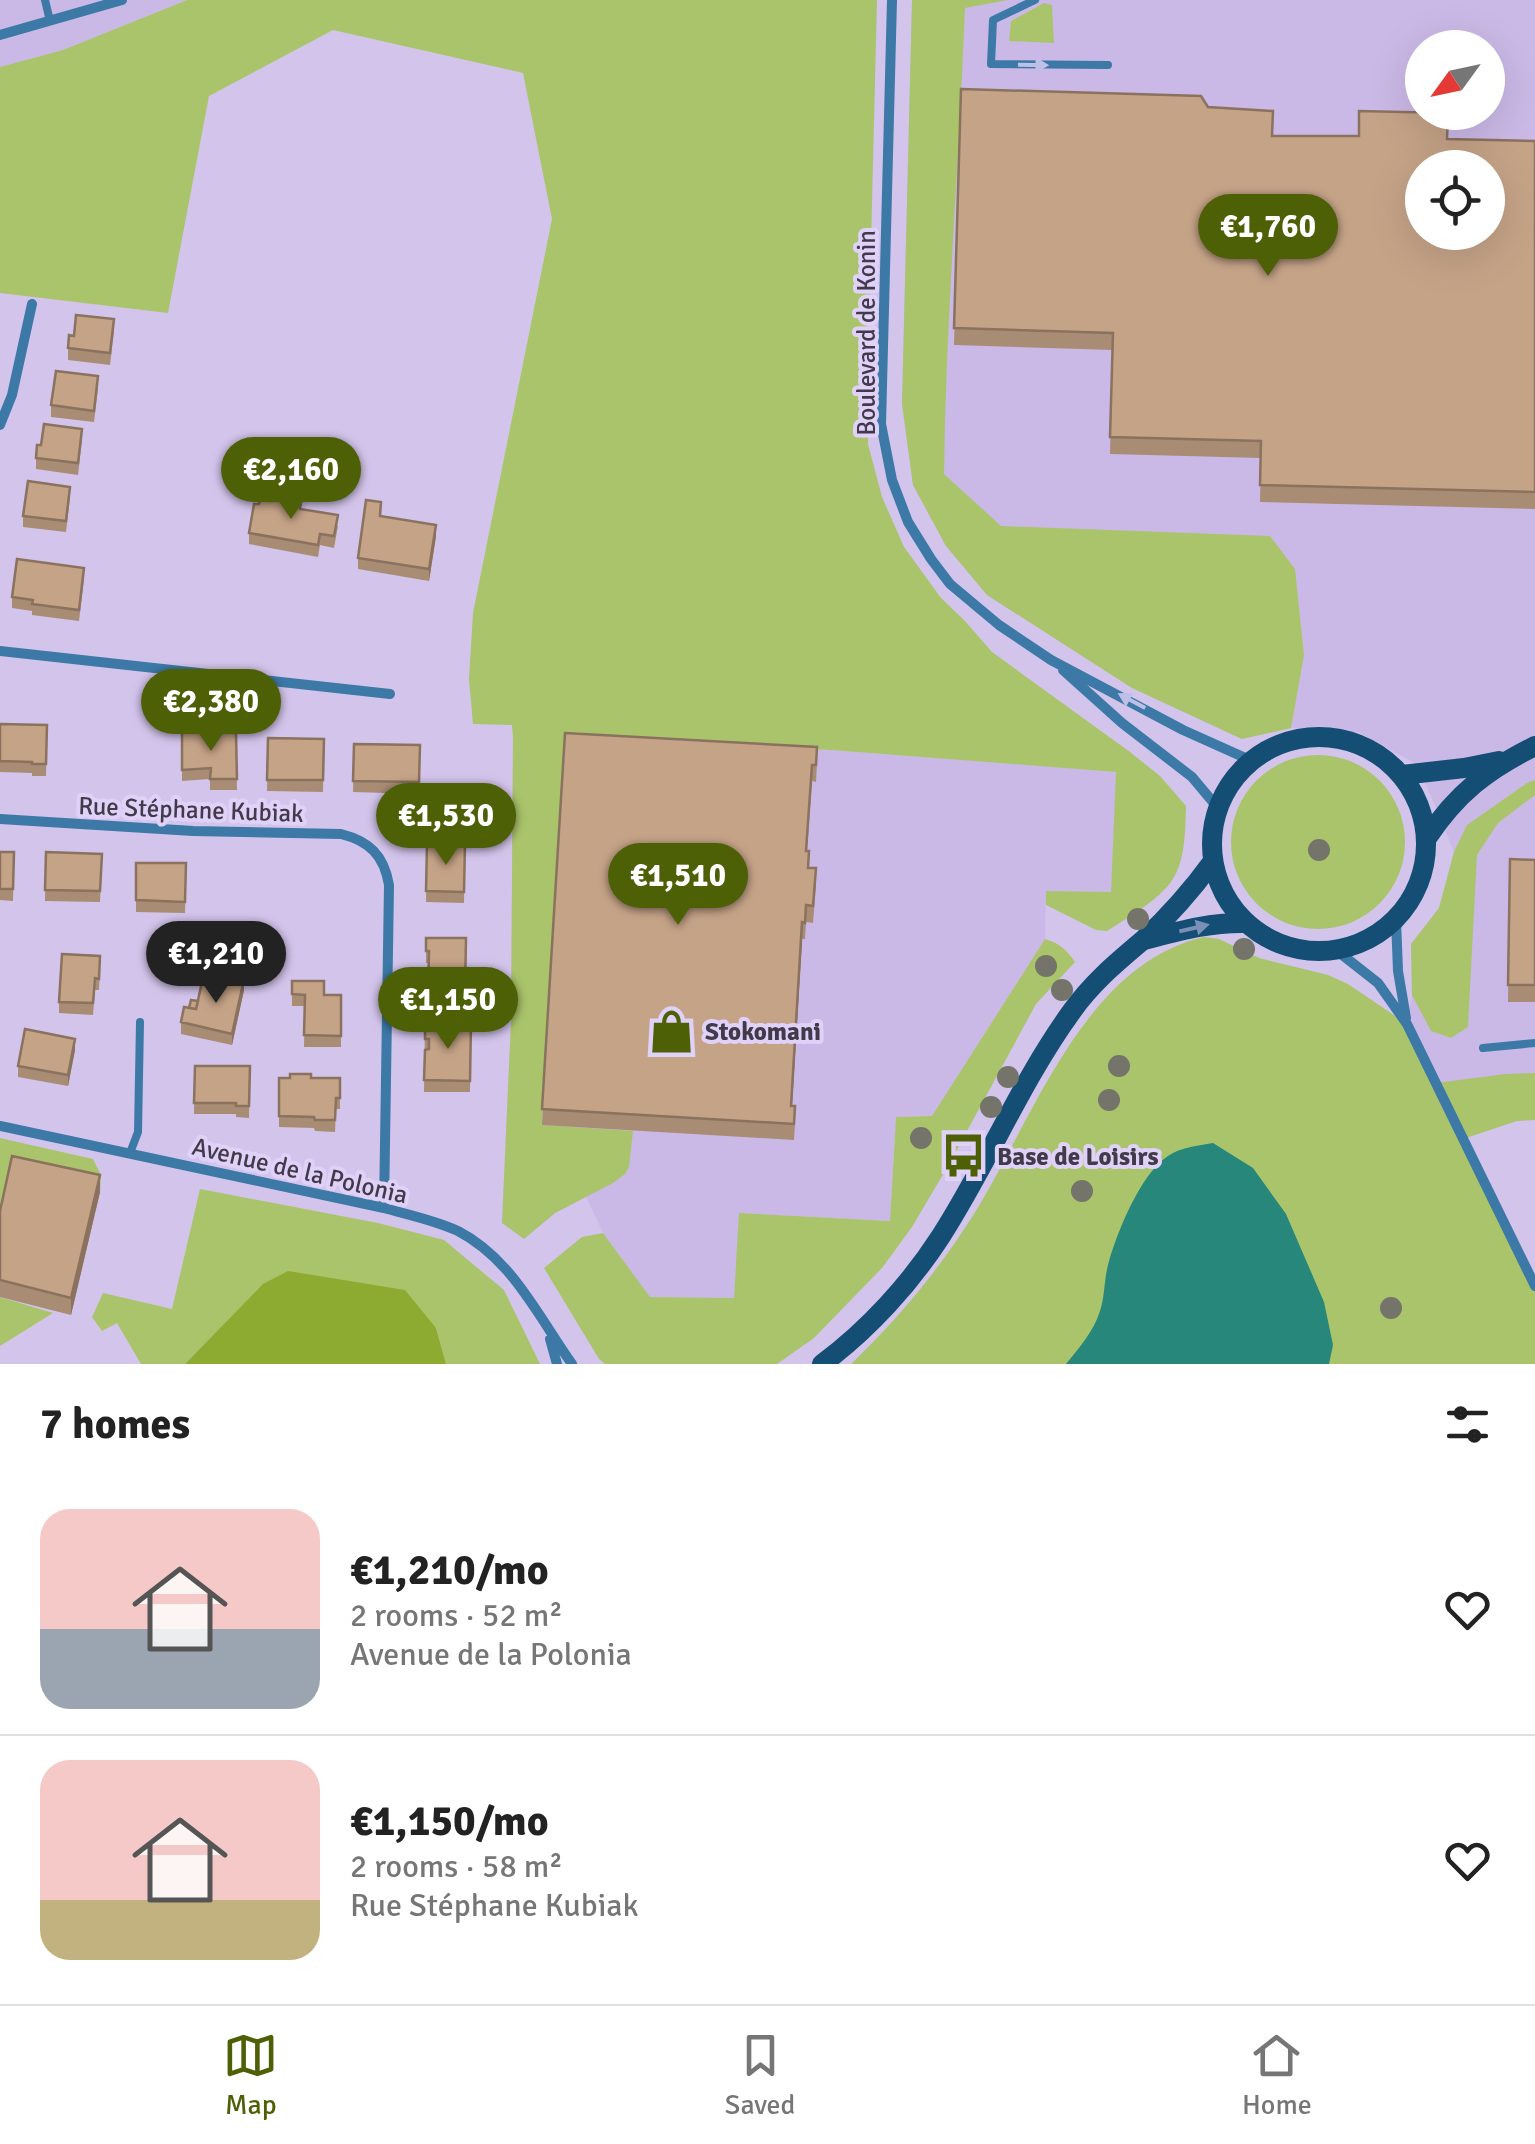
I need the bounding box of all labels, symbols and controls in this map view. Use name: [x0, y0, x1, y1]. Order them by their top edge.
north arrow: [1405, 30, 1505, 130]
map controls: [1405, 30, 1505, 250]
one-way arrow: [1017, 58, 1049, 74]
button: locate: [1405, 150, 1505, 250]
pin: €1,760: [1187, 194, 1349, 279]
text: €1,760: [1220, 207, 1316, 246]
street label: Boulevard de Konin: [851, 230, 882, 436]
pin: €2,160: [210, 437, 372, 522]
text: €2,160: [243, 450, 339, 489]
pin: €2,380: [130, 669, 292, 754]
text: €2,380: [163, 682, 259, 721]
one-way arrow: [1117, 693, 1146, 710]
pin: €1,530: [365, 783, 527, 868]
street label: Rue Stéphane Kubiak: [78, 790, 305, 829]
text: €1,530: [398, 796, 494, 835]
pin: €1,510: [597, 843, 759, 928]
text: €1,510: [630, 856, 726, 895]
one-way arrow: [1179, 919, 1210, 935]
pin: €1,210: [135, 921, 297, 1006]
text: €1,210: [168, 934, 264, 973]
pin: €1,150: [367, 967, 529, 1052]
text: €1,150: [400, 980, 496, 1019]
shop icon: Stokomani: [648, 1007, 696, 1055]
place label: Stokomani: [705, 1016, 821, 1047]
street label: Avenue de la Polonia: [189, 1131, 411, 1210]
bus stop icon: Base de Loisirs: [940, 1132, 988, 1180]
place label: Base de Loisirs: [997, 1141, 1159, 1172]
icon: filters: [1440, 1397, 1495, 1452]
text: 7 homes: [40, 1399, 190, 1450]
text: €1,210/mo: [350, 1545, 549, 1596]
icon: home: [120, 1549, 240, 1669]
icon: heart: [1440, 1582, 1495, 1637]
text: 2 rooms · 52 m²: [350, 1596, 563, 1635]
text: Avenue de la Polonia: [350, 1635, 632, 1674]
text: €1,150/mo: [350, 1796, 549, 1847]
icon: home: [120, 1800, 240, 1920]
icon: heart: [1440, 1833, 1495, 1888]
text: 2 rooms · 58 m²: [350, 1847, 563, 1886]
text: Rue Stéphane Kubiak: [350, 1886, 639, 1925]
tab: Map: [223, 2028, 278, 2122]
tab: Saved: [725, 2028, 795, 2122]
tab: Home: [1242, 2028, 1312, 2122]

